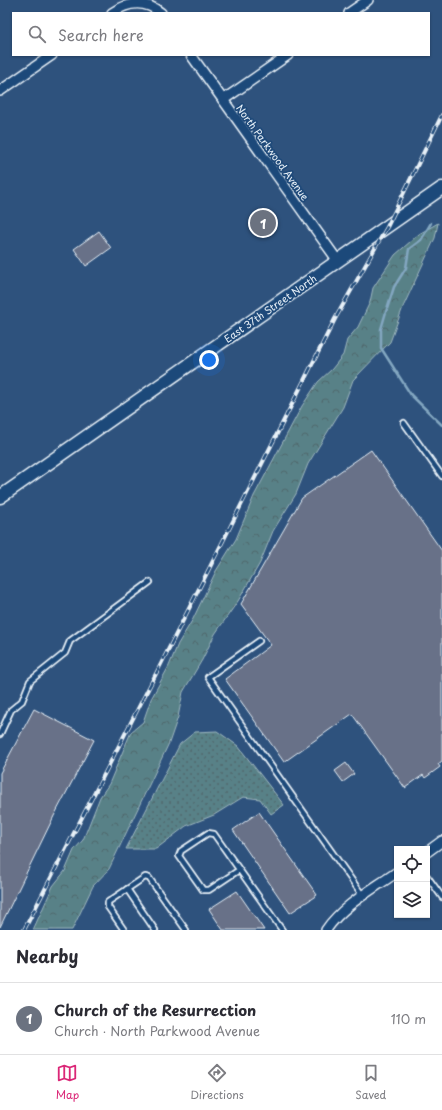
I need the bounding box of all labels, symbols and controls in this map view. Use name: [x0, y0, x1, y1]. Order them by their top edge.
search box: [12, 12, 430, 56]
icon: search: [26, 23, 48, 45]
text: Search here: [58, 23, 144, 46]
street label: North Parkwood Avenue: [233, 101, 313, 203]
pin: 1: [250, 208, 276, 238]
street label: East 37th Street North: [221, 270, 319, 346]
your location: [199, 350, 219, 370]
map controls: [394, 846, 430, 918]
button: locate: [394, 846, 430, 882]
button: layers: [394, 882, 430, 918]
text: Nearby: [16, 943, 78, 969]
text: Church of the Resurrection: [54, 998, 256, 1021]
text: 1: [26, 1009, 32, 1028]
text: 110 m: [391, 1009, 426, 1028]
text: Church · North Parkwood Avenue: [54, 1021, 260, 1040]
tab: Map: [56, 1062, 79, 1103]
tab: Directions: [190, 1062, 244, 1103]
tab: Saved: [355, 1062, 386, 1103]

